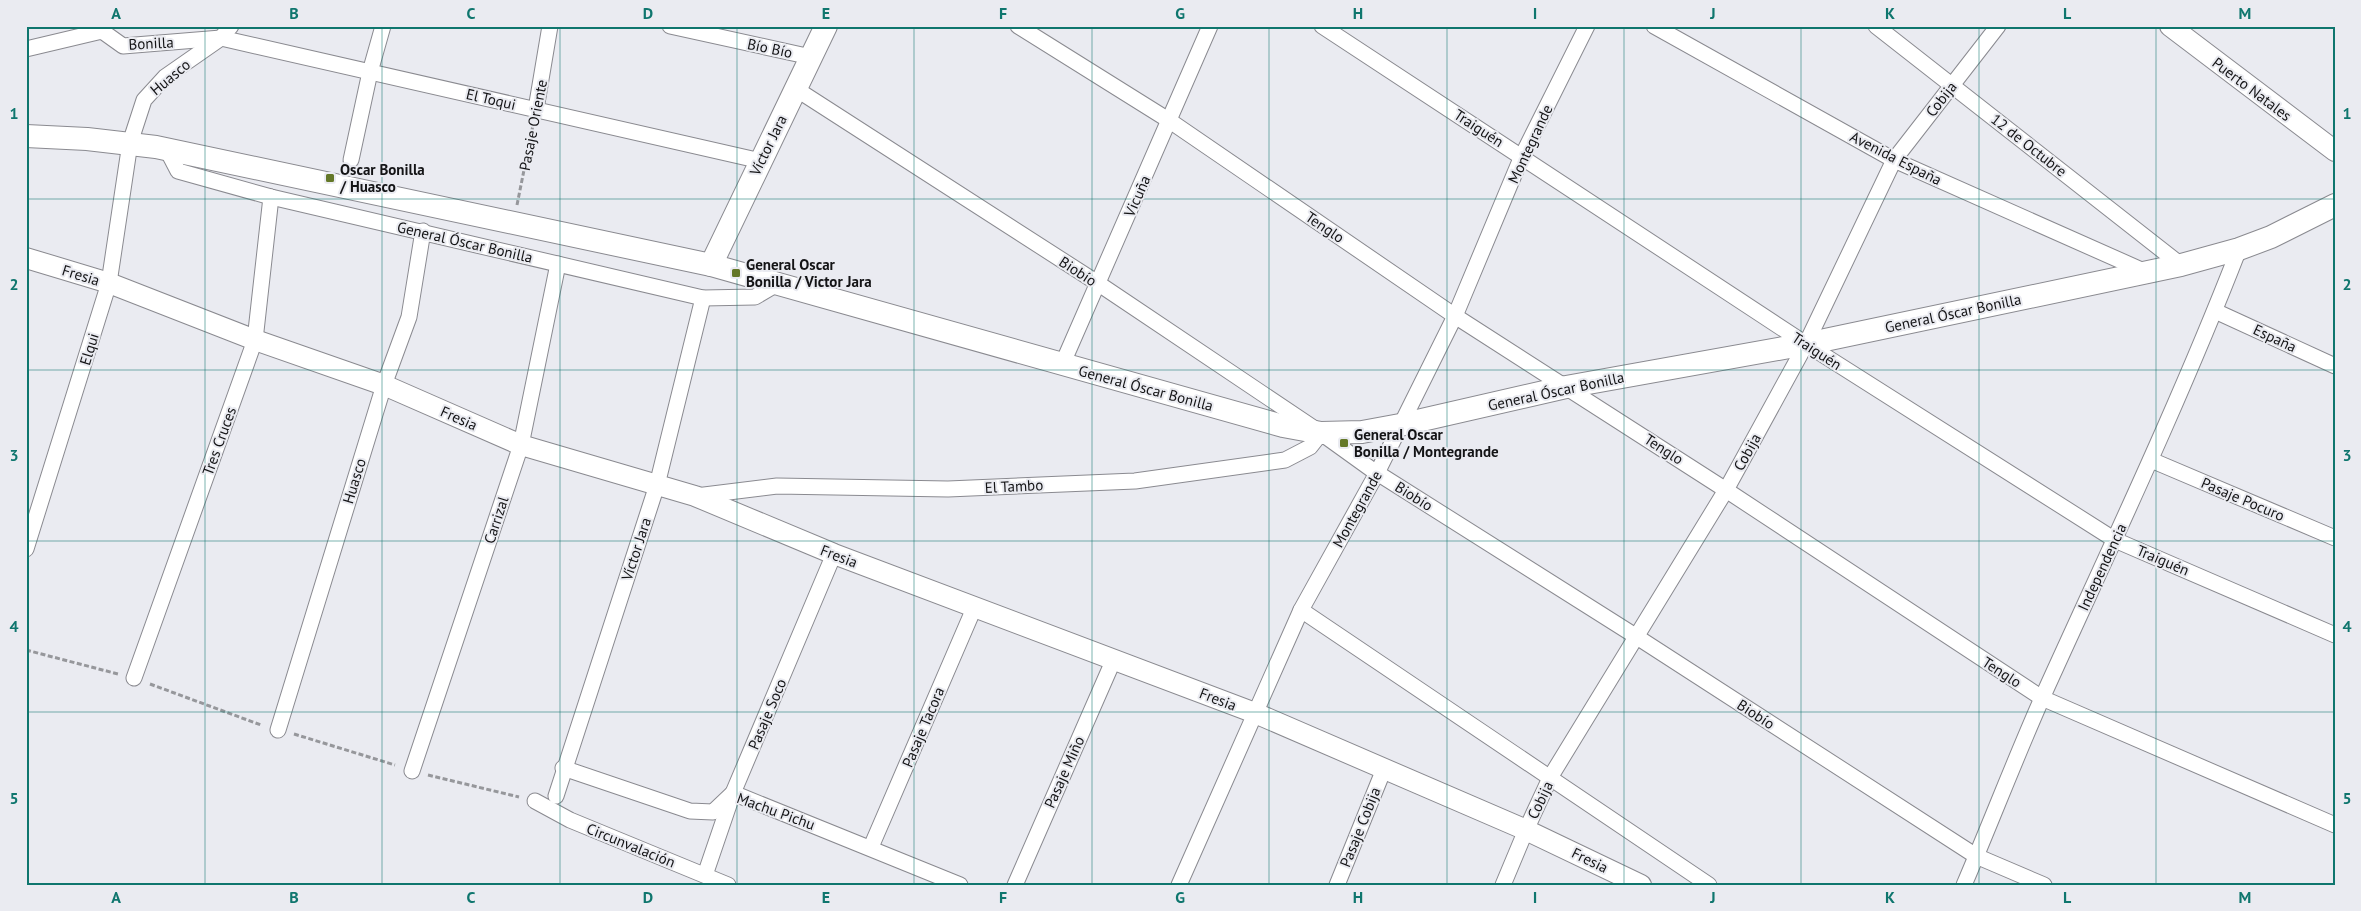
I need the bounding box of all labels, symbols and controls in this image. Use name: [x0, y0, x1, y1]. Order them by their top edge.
text: A: [111, 3, 121, 23]
text: B: [289, 3, 299, 23]
text: C: [467, 3, 476, 23]
text: D: [643, 3, 653, 23]
text: E: [822, 3, 830, 23]
text: F: [999, 3, 1007, 23]
text: G: [1175, 3, 1185, 23]
text: H: [1353, 3, 1363, 23]
text: I: [1533, 3, 1537, 23]
text: J: [1709, 3, 1716, 23]
text: K: [1885, 3, 1895, 23]
text: L: [2063, 3, 2072, 23]
text: M: [2239, 3, 2251, 23]
street label: Bonilla: [128, 32, 174, 54]
street label: Bío Bío: [746, 34, 794, 62]
street label: Puerto Natales: [2209, 53, 2295, 125]
street label: Huasco: [146, 55, 194, 99]
street label: Pasaje Oriente: [515, 78, 551, 172]
street label: Cobija: [1921, 78, 1961, 120]
street label: El Toqui: [464, 84, 518, 114]
street label: Montegrande: [1503, 101, 1557, 187]
text: 1: [9, 103, 19, 123]
text: 1: [2342, 103, 2352, 123]
street label: Traiguén: [1451, 105, 1507, 151]
street label: 12 de Octubre: [1987, 109, 2071, 181]
street label: Víctor Jara: [745, 112, 791, 179]
street label: Avenida España: [1847, 127, 1945, 189]
place label: Oscar Bonilla / Huasco: [339, 160, 425, 196]
marker: Oscar Bonilla / Huasco: [324, 172, 336, 184]
street label: Vicuña: [1119, 172, 1154, 220]
street label: Tenglo: [1302, 207, 1348, 247]
street label: General Óscar Bonilla: [395, 217, 535, 267]
street label: Biobío: [1056, 252, 1100, 290]
place label: General Oscar Bonilla / Victor Jara: [746, 255, 872, 291]
street label: Fresia: [60, 260, 102, 290]
marker: General Oscar Bonilla / Victor Jara: [730, 267, 742, 279]
text: 2: [9, 274, 19, 294]
text: 2: [2342, 274, 2352, 294]
street label: General Óscar Bonilla: [1883, 289, 2023, 337]
street label: España: [2250, 320, 2300, 356]
street label: Traiguén: [1789, 328, 1845, 374]
street label: Elqui: [75, 331, 103, 367]
street label: General Óscar Bonilla: [1077, 361, 1215, 415]
street label: General Óscar Bonilla: [1486, 367, 1626, 415]
street label: Fresia: [438, 402, 480, 434]
street label: Tres Cruces: [198, 404, 240, 478]
place label: General Oscar Bonilla / Montegrande: [1354, 425, 1499, 461]
street label: Tenglo: [1641, 429, 1687, 469]
street label: Cobija: [1729, 430, 1765, 474]
marker: General Oscar Bonilla / Montegrande: [1338, 437, 1350, 449]
text: 3: [9, 445, 19, 465]
text: 3: [2342, 445, 2352, 465]
street label: Huasco: [338, 456, 370, 506]
street label: Montegrande: [1328, 467, 1386, 551]
street label: Pasaje Pocuro: [2199, 473, 2287, 525]
street label: El Tambo: [984, 475, 1044, 497]
street label: Biobío: [1392, 477, 1436, 515]
street label: Carrizal: [479, 493, 513, 546]
street label: Víctor Jara: [617, 515, 655, 584]
street label: Independencia: [2073, 520, 2131, 614]
street label: Fresia: [818, 540, 860, 572]
street label: Traiguén: [2134, 540, 2192, 580]
text: 4: [9, 616, 19, 636]
text: 4: [2342, 616, 2352, 636]
street label: Tenglo: [1979, 652, 2025, 692]
street label: Pasaje Soco: [744, 676, 790, 752]
street label: Fresia: [1197, 683, 1239, 715]
street label: Pasaje Tacora: [898, 684, 948, 770]
street label: Biobío: [1734, 695, 1778, 733]
street label: Pasaje Miño: [1040, 733, 1088, 811]
street label: Cobija: [1523, 778, 1557, 822]
street label: Pasaje Cobija: [1335, 784, 1385, 870]
text: 5: [9, 788, 19, 808]
street label: Machu Pichu: [734, 788, 818, 834]
text: 5: [2342, 788, 2352, 808]
street label: Circunvalación: [584, 819, 678, 871]
street label: Fresia: [1569, 843, 1611, 877]
text: A: [111, 887, 121, 907]
text: B: [289, 887, 299, 907]
text: C: [467, 887, 476, 907]
text: D: [643, 887, 653, 907]
text: E: [822, 887, 830, 907]
text: F: [999, 887, 1007, 907]
text: G: [1175, 887, 1185, 907]
text: H: [1353, 887, 1363, 907]
text: I: [1533, 887, 1537, 907]
text: J: [1709, 887, 1716, 907]
text: K: [1885, 887, 1895, 907]
text: L: [2063, 887, 2072, 907]
text: M: [2239, 887, 2251, 907]

